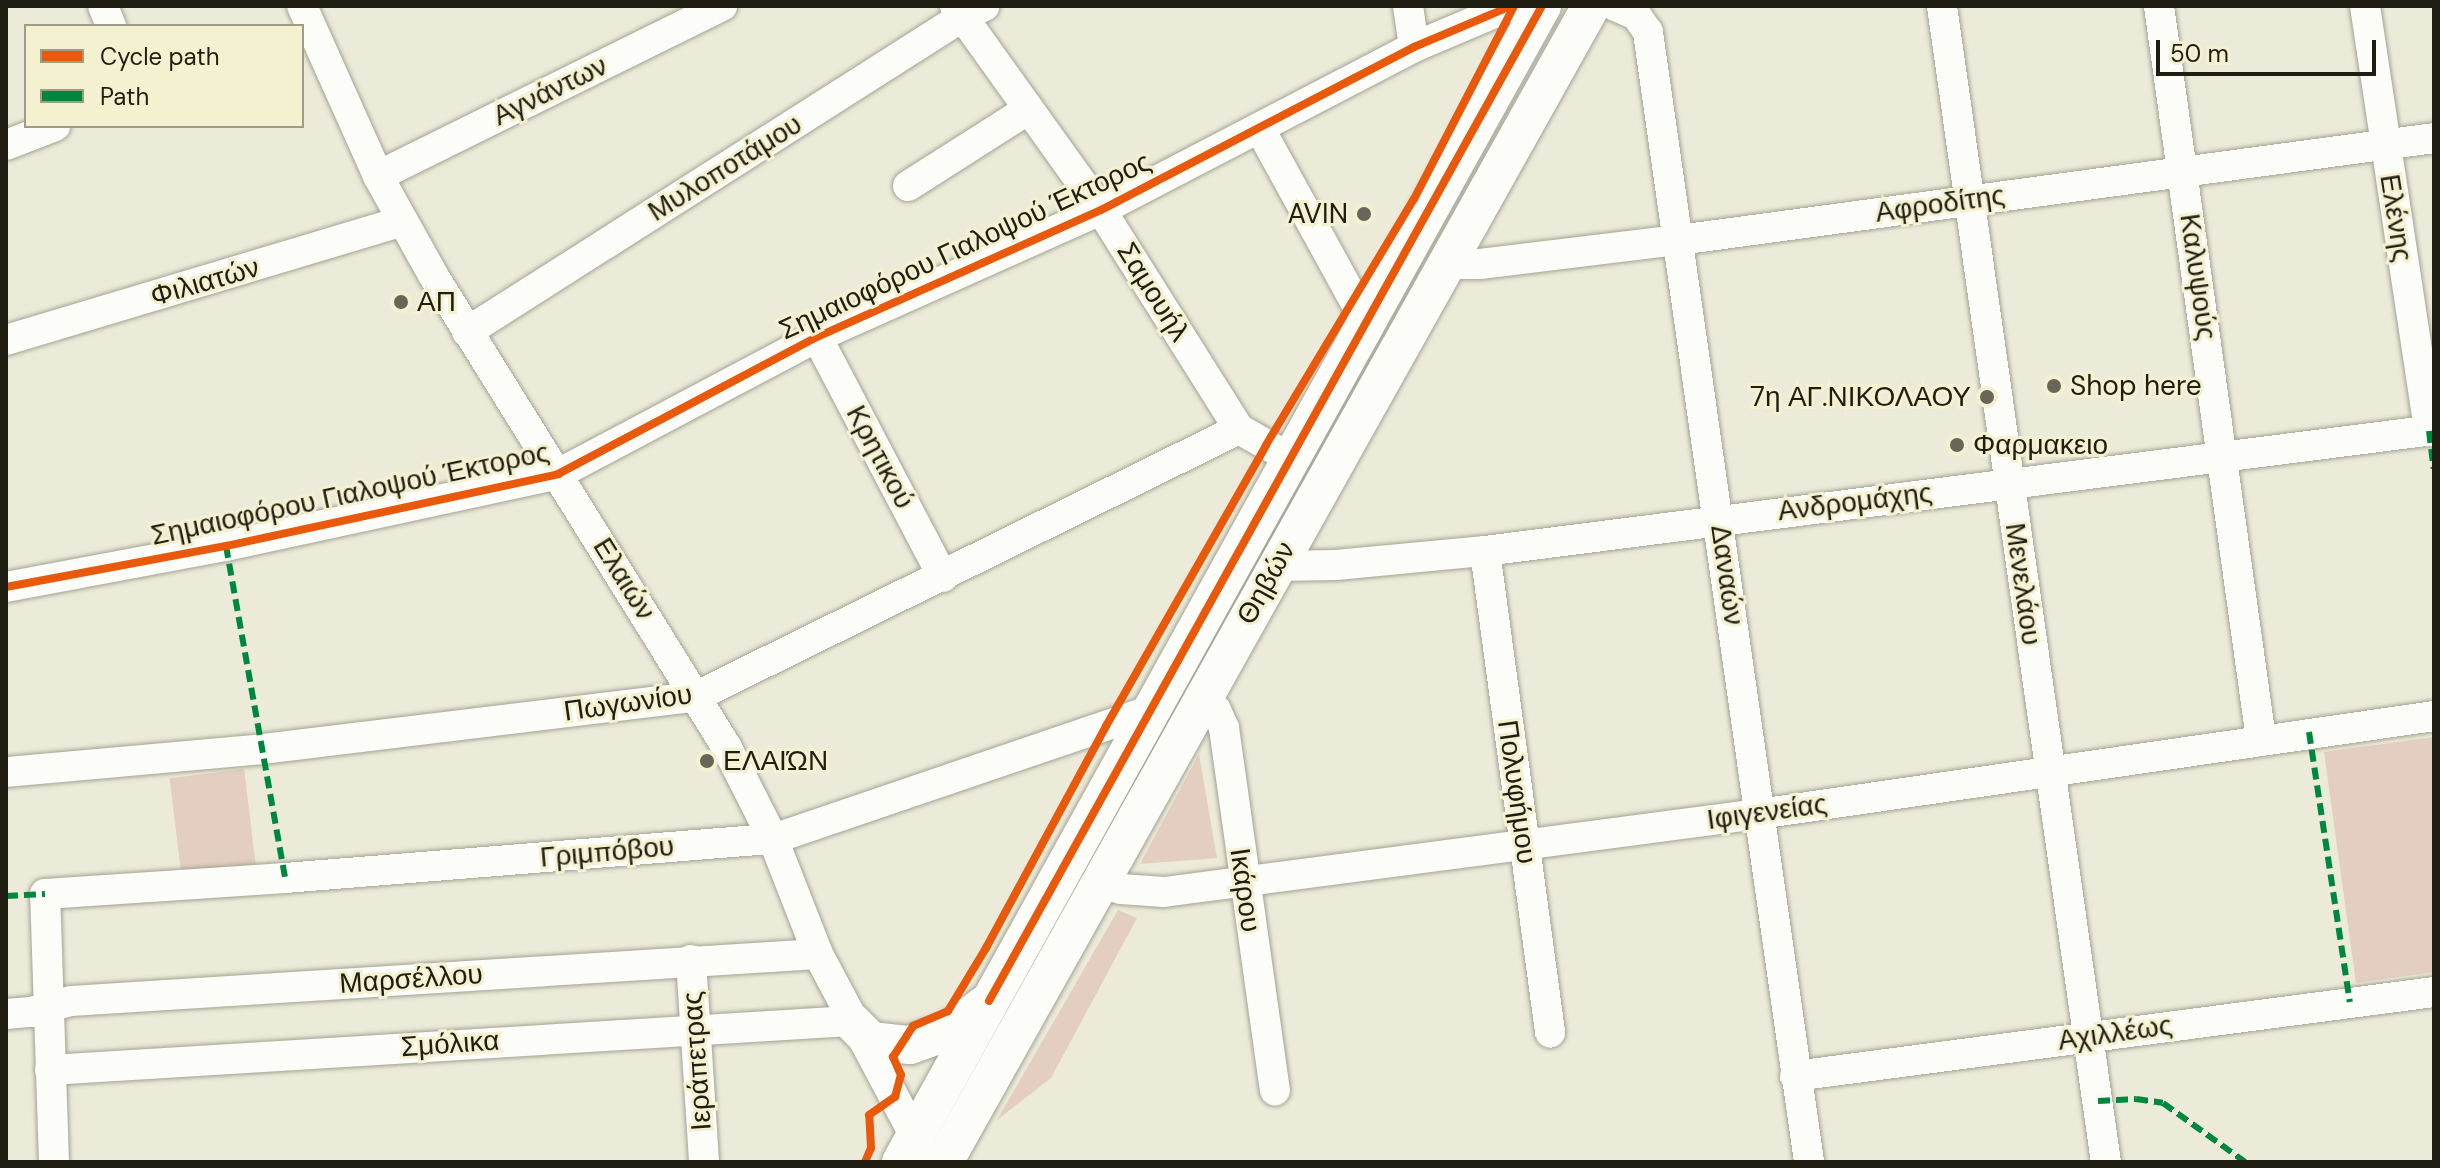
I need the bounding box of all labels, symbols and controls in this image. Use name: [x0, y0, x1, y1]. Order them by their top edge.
legend: [24, 24, 304, 128]
scale bar: [2160, 24, 2380, 74]
text: 50 m: [2170, 38, 2229, 69]
text: Cycle path: [100, 41, 219, 72]
street label: Αγνάντων: [487, 49, 613, 133]
text: Path: [100, 81, 149, 112]
street label: Μυλοποτάμου: [642, 107, 808, 229]
street label: Σημαιοφόρου Γιαλοψού Έκτορος: [774, 145, 1156, 347]
street label: Ελένης: [2373, 172, 2419, 264]
street label: Αφροδίτης: [1873, 178, 2007, 230]
place label: AVIN: [1287, 197, 1348, 231]
marker: AVIN: [1355, 205, 1373, 223]
street label: Καλυψούς: [2172, 212, 2224, 342]
street label: Σαμουήλ: [1110, 236, 1196, 348]
street label: Φιλιατών: [147, 250, 263, 314]
place label: ΑΠ: [417, 285, 456, 319]
marker: ΑΠ: [392, 293, 410, 311]
place label: Shop here: [2070, 369, 2202, 403]
marker: Shop here: [2045, 377, 2063, 395]
place label: 7η ΑΓ.ΝΙΚΟΛΑΟΥ: [1750, 380, 1971, 414]
marker: 7η ΑΓ.ΝΙΚΟΛΑΟΥ: [1978, 388, 1996, 406]
street label: Κρητικού: [839, 400, 921, 514]
place label: Φαρμακειο: [1973, 428, 2108, 462]
street label: Σημαιοφόρου Γιαλοψού Έκτορος: [148, 435, 552, 553]
marker: Φαρμακειο: [1948, 436, 1966, 454]
street label: Ανδρομάχης: [1776, 476, 1934, 528]
street label: Μενελάου: [1998, 521, 2048, 647]
street label: Δαναών: [1703, 523, 1751, 627]
street label: Ελαιών: [586, 532, 662, 626]
street label: Θηβών: [1230, 536, 1302, 630]
street label: Πωγωνίου: [562, 677, 694, 729]
street label: Πολυφήμου: [1490, 718, 1544, 866]
place label: ΕΛΑΙΏΝ: [723, 744, 828, 778]
marker: ΕΛΑΙΏΝ: [698, 752, 716, 770]
street label: Ιφιγενείας: [1705, 787, 1829, 837]
street label: Γριμπόβου: [539, 829, 675, 875]
street label: Ικάρου: [1222, 846, 1268, 934]
street label: Μαρσέλλου: [338, 957, 484, 1001]
street label: Ιεράπετρας: [675, 990, 719, 1132]
street label: Αχιλλέως: [2056, 1008, 2174, 1058]
street label: Σμόλικα: [400, 1024, 500, 1064]

